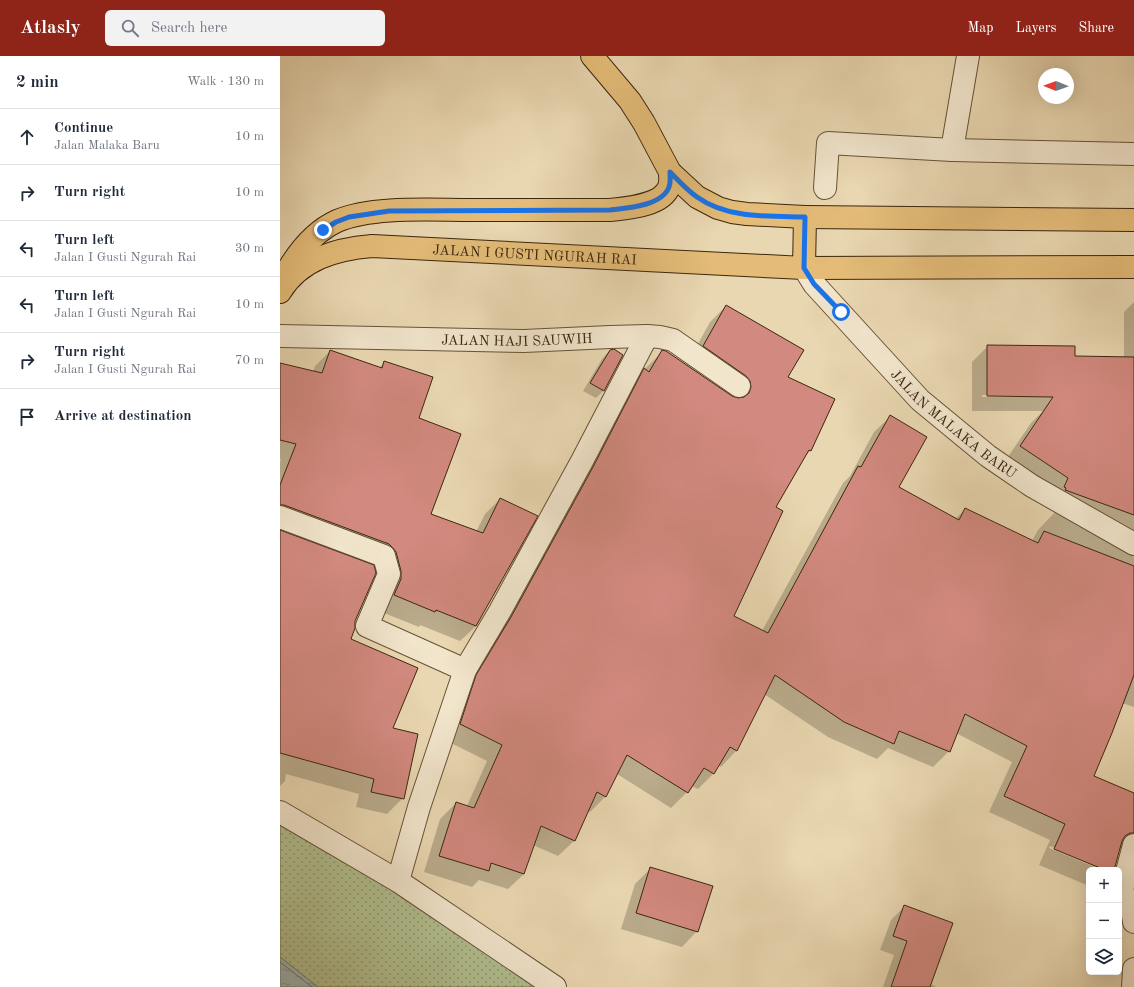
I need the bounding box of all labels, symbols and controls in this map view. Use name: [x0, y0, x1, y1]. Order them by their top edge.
search box: [105, 10, 385, 46]
icon: search: [119, 17, 141, 39]
text: Atlasly: [20, 19, 81, 38]
text: Search here: [151, 21, 228, 36]
text: Map: [968, 21, 994, 35]
text: Layers: [1016, 21, 1057, 35]
text: Share: [1079, 21, 1114, 35]
north arrow: [1038, 68, 1074, 104]
text: 2 min: [16, 74, 59, 91]
text: Walk · 130 m: [187, 75, 264, 88]
text: Continue: [54, 121, 113, 136]
icon: ahead: [16, 126, 38, 148]
text: 10 m: [235, 130, 264, 143]
text: Jalan Malaka Baru: [54, 139, 160, 152]
icon: right: [16, 182, 38, 204]
text: Turn right: [54, 185, 125, 200]
text: 10 m: [235, 186, 264, 199]
route end: [314, 221, 332, 239]
text: Turn left: [54, 233, 114, 248]
icon: left: [16, 238, 38, 260]
text: 30 m: [235, 242, 264, 255]
street label: JALAN I GUSTI NGURAH RAI: [432, 243, 637, 267]
text: Jalan I Gusti Ngurah Rai: [54, 251, 196, 264]
text: Turn left: [54, 289, 114, 304]
icon: left: [16, 294, 38, 316]
text: 10 m: [235, 298, 264, 311]
route start: [832, 303, 850, 321]
text: Jalan I Gusti Ngurah Rai: [54, 307, 196, 320]
street label: JALAN HAJI SAUWIH: [441, 332, 593, 349]
text: Turn right: [54, 345, 125, 360]
icon: right: [16, 350, 38, 372]
text: 70 m: [235, 354, 264, 367]
text: Jalan I Gusti Ngurah Rai: [54, 363, 196, 376]
street label: JALAN MALAKA BARU: [888, 367, 1019, 481]
icon: arrive: [16, 406, 38, 428]
text: Arrive at destination: [54, 409, 192, 424]
map controls: [1086, 867, 1122, 975]
button: +: [1086, 867, 1122, 903]
button: −: [1086, 903, 1122, 939]
button: layers: [1086, 939, 1122, 975]

